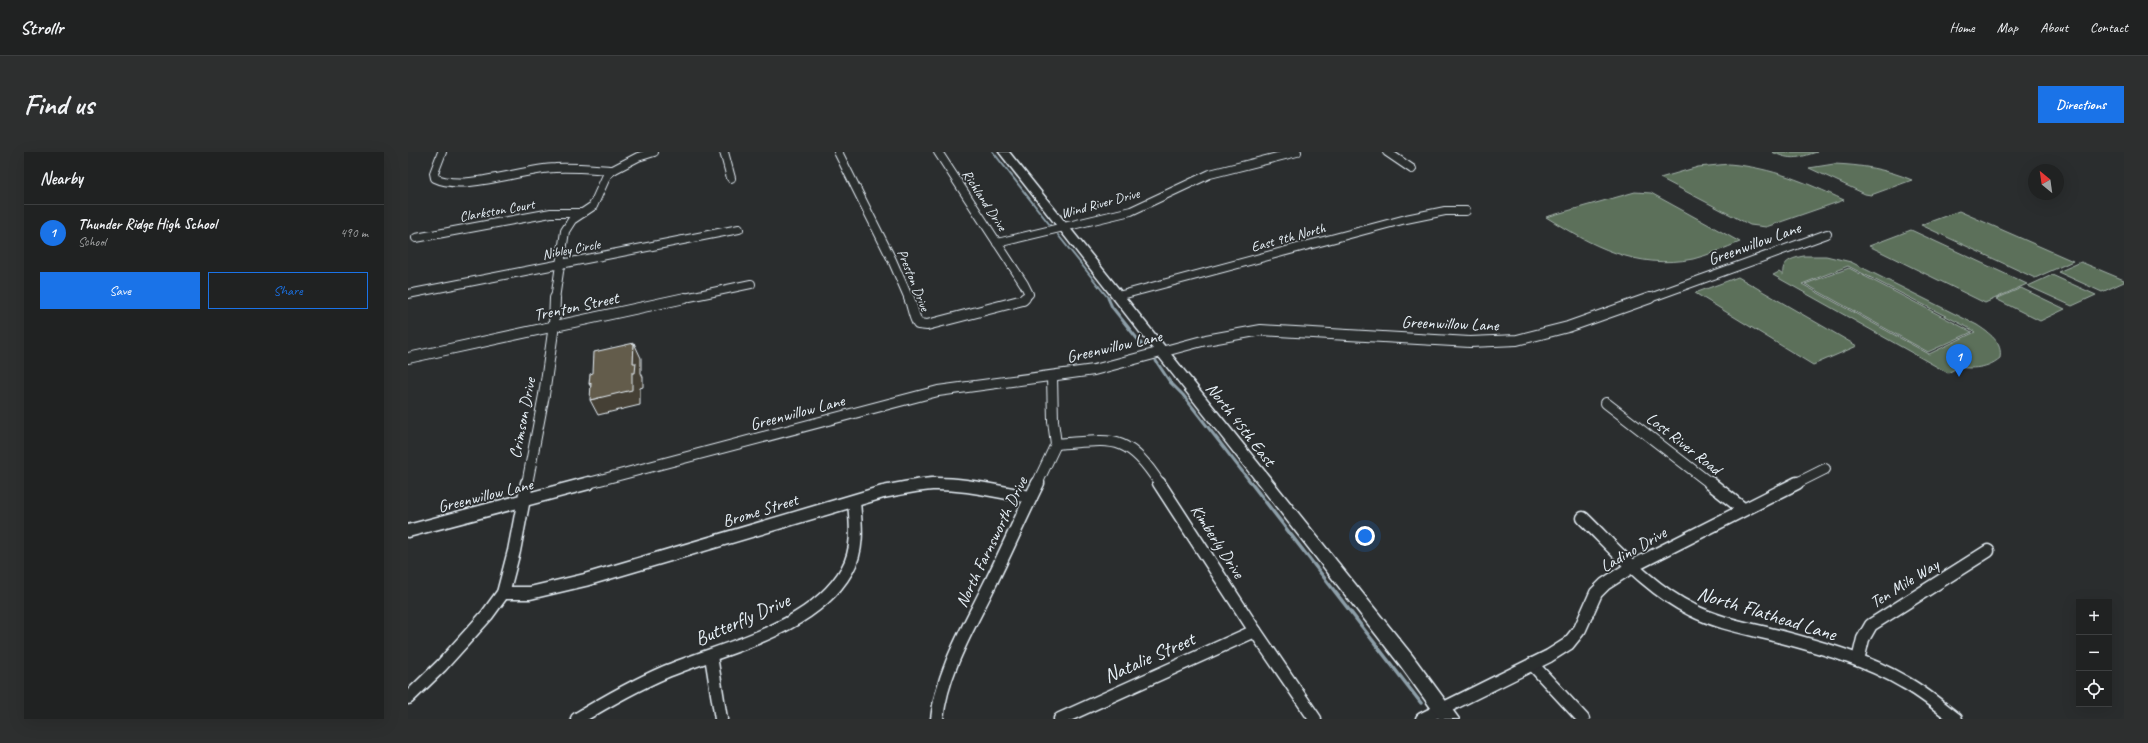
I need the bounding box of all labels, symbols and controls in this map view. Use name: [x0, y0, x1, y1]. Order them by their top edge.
text: Strollr: [20, 16, 63, 40]
text: Home: [1949, 19, 1975, 36]
text: Map: [1997, 19, 2018, 36]
text: About: [2040, 19, 2068, 36]
text: Contact: [2090, 19, 2128, 36]
button: Directions: [2038, 86, 2124, 123]
text: Find us: [24, 87, 94, 122]
north arrow: [2028, 164, 2064, 200]
street label: Richland Drive: [959, 166, 1011, 235]
text: Nearby: [40, 168, 83, 189]
street label: Wind River Drive: [1059, 184, 1143, 222]
street label: Clarkston Court: [458, 195, 537, 225]
text: Thunder Ridge High School: [78, 215, 217, 234]
street label: Greenwillow Lane: [1705, 217, 1805, 270]
street label: East 9th North: [1249, 219, 1328, 256]
text: 1: [50, 225, 56, 241]
text: 490 m: [340, 225, 368, 241]
text: School: [78, 234, 106, 250]
street label: Nibley Circle: [541, 235, 603, 263]
street label: Preston Drive: [893, 247, 934, 315]
button: Save: [40, 272, 200, 309]
button: Share: [208, 272, 368, 309]
street label: Trenton Street: [532, 287, 623, 326]
street label: Greenwillow Lane: [1401, 311, 1500, 336]
street label: Greenwillow Lane: [1065, 325, 1165, 368]
pin: 1: [1946, 344, 1972, 377]
street label: Crimson Drive: [504, 375, 541, 460]
street label: North 45th East: [1201, 378, 1281, 472]
street label: Greenwillow Lane: [748, 389, 848, 435]
street label: Lost River Road: [1642, 408, 1728, 481]
street label: North Farnsworth Drive: [951, 472, 1033, 611]
street label: Greenwillow Lane: [436, 473, 536, 517]
street label: Brome Street: [720, 488, 803, 532]
street label: Kimberly Drive: [1186, 500, 1250, 583]
street label: Ladino Drive: [1596, 521, 1671, 577]
your location: [1355, 526, 1375, 546]
street label: Ten Mile Way: [1866, 553, 1943, 613]
street label: North Flathead Lane: [1694, 580, 1841, 647]
street label: Butterfly Drive: [691, 587, 795, 651]
map controls: [2076, 599, 2112, 707]
button: +: [2076, 599, 2112, 635]
street label: Natalie Street: [1100, 625, 1201, 689]
button: −: [2076, 635, 2112, 671]
button: locate: [2076, 671, 2112, 707]

